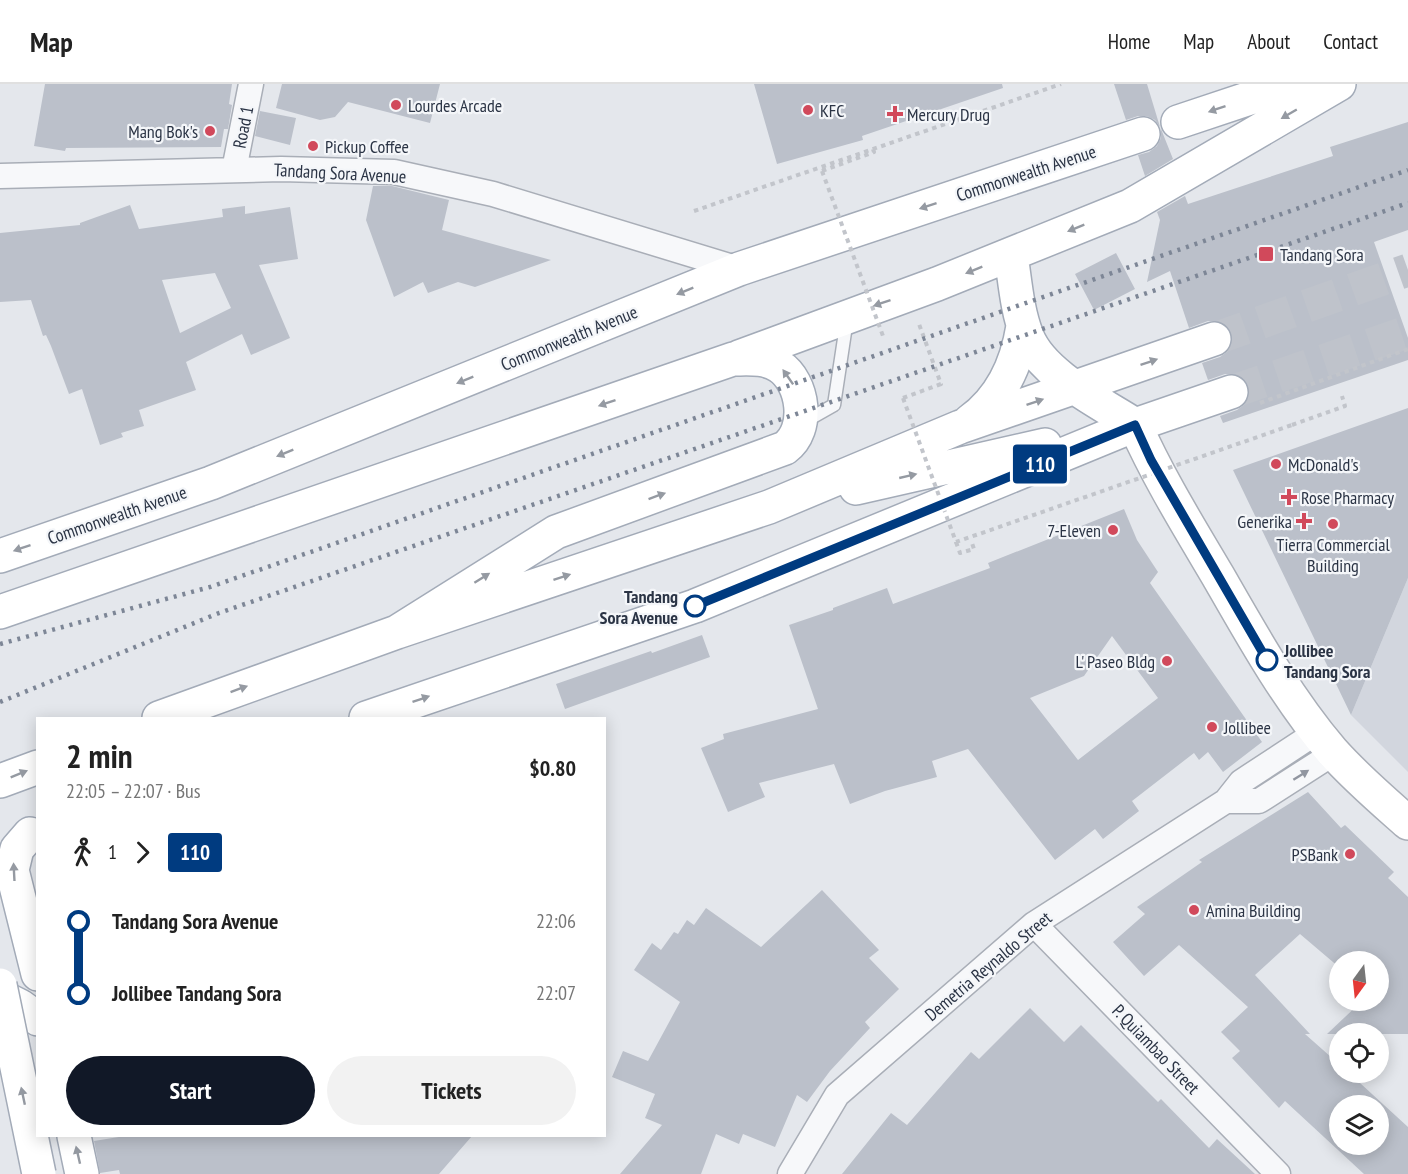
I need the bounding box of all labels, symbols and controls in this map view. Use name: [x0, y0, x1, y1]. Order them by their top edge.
text: Map: [30, 23, 73, 60]
text: Home: [1108, 28, 1150, 55]
text: Map: [1183, 28, 1214, 55]
text: About: [1247, 28, 1290, 55]
text: Contact: [1323, 28, 1378, 55]
place label: Lourdes Arcade: [408, 94, 502, 117]
marker: Lourdes Arcade: [389, 98, 403, 112]
place label: KFC: [820, 99, 845, 122]
marker: KFC: [801, 103, 815, 117]
place label: Mercury Drug: [907, 103, 990, 126]
street label: Road 1: [228, 104, 258, 150]
one-way arrow: [1208, 105, 1226, 115]
marker: Mercury Drug: [888, 107, 902, 121]
one-way arrow: [1280, 108, 1297, 118]
place label: Mang Bok's: [128, 120, 198, 143]
marker: Mang Bok's: [203, 124, 217, 138]
place label: Pickup Coffee: [325, 135, 409, 158]
marker: Pickup Coffee: [306, 139, 320, 153]
street label: Commonwealth Avenue: [953, 140, 1099, 206]
street label: Tandang Sora Avenue: [273, 158, 407, 188]
one-way arrow: [919, 202, 937, 211]
one-way arrow: [1067, 223, 1085, 233]
place label: Tandang Sora: [1280, 243, 1364, 266]
marker: Tandang Sora: [1257, 245, 1275, 263]
one-way arrow: [965, 265, 983, 275]
one-way arrow: [676, 287, 694, 296]
one-way arrow: [873, 299, 891, 309]
street label: Commonwealth Avenue: [497, 300, 641, 376]
one-way arrow: [1140, 357, 1158, 367]
one-way arrow: [782, 369, 794, 385]
one-way arrow: [456, 375, 474, 385]
one-way arrow: [1026, 397, 1044, 406]
one-way arrow: [598, 398, 616, 408]
line badge: 110: [1006, 444, 1074, 484]
one-way arrow: [275, 448, 293, 458]
text: 110: [1025, 451, 1055, 478]
place label: McDonald's: [1288, 453, 1359, 476]
marker: McDonald's: [1269, 457, 1283, 471]
one-way arrow: [899, 471, 918, 480]
street label: Commonwealth Avenue: [44, 480, 190, 550]
place label: Rose Pharmacy: [1301, 486, 1394, 509]
one-way arrow: [649, 490, 667, 500]
marker: Rose Pharmacy: [1282, 490, 1296, 504]
place label: Generika: [1237, 510, 1292, 533]
marker: Generika: [1297, 514, 1311, 528]
marker: Tierra Commercial Building: [1326, 517, 1340, 531]
place label: 7-Eleven: [1047, 519, 1101, 542]
marker: 7-Eleven: [1106, 523, 1120, 537]
place label: Tierra Commercial Building: [1276, 533, 1390, 577]
one-way arrow: [13, 544, 31, 553]
one-way arrow: [553, 571, 571, 581]
one-way arrow: [474, 573, 490, 584]
place label: Tandang Sora Avenue: [600, 585, 678, 629]
marker: Tandang Sora Avenue: [684, 595, 706, 617]
place label: Jollibee Tandang Sora: [1283, 639, 1370, 683]
marker: Jollibee Tandang Sora: [1256, 649, 1278, 671]
place label: L' Paseo Bldg: [1075, 650, 1155, 673]
marker: L' Paseo Bldg: [1160, 654, 1174, 668]
one-way arrow: [230, 683, 248, 693]
one-way arrow: [412, 694, 430, 704]
place label: Jollibee: [1223, 716, 1271, 739]
marker: Jollibee: [1205, 720, 1219, 734]
text: 2 min: [66, 734, 133, 777]
text: $0.80: [529, 754, 576, 782]
one-way arrow: [10, 769, 28, 778]
one-way arrow: [1292, 769, 1309, 780]
text: 22:05 – 22:07 · Bus: [66, 778, 201, 804]
icon: walk: [66, 836, 99, 869]
icon: forward: [126, 836, 159, 869]
text: 1: [108, 839, 117, 865]
text: 110: [180, 839, 210, 866]
place label: PSBank: [1292, 843, 1338, 866]
marker: PSBank: [1343, 847, 1357, 861]
one-way arrow: [10, 863, 19, 882]
place label: Amina Building: [1206, 899, 1301, 922]
marker: Amina Building: [1187, 903, 1201, 917]
street label: Demetria Reynaldo Street: [920, 906, 1056, 1026]
text: Tandang Sora Avenue: [112, 907, 278, 935]
text: 22:06: [536, 908, 576, 934]
north arrow: [1329, 951, 1389, 1011]
map controls: [1329, 951, 1389, 1155]
text: Jollibee Tandang Sora: [112, 979, 282, 1007]
text: 22:07: [536, 980, 576, 1006]
street label: P. Quiambao Street: [1107, 999, 1205, 1099]
button: locate: [1329, 1023, 1389, 1083]
button: Start: [66, 1056, 315, 1125]
button: Tickets: [327, 1056, 576, 1125]
one-way arrow: [18, 1086, 27, 1105]
button: layers: [1329, 1095, 1389, 1155]
one-way arrow: [73, 1145, 82, 1164]

